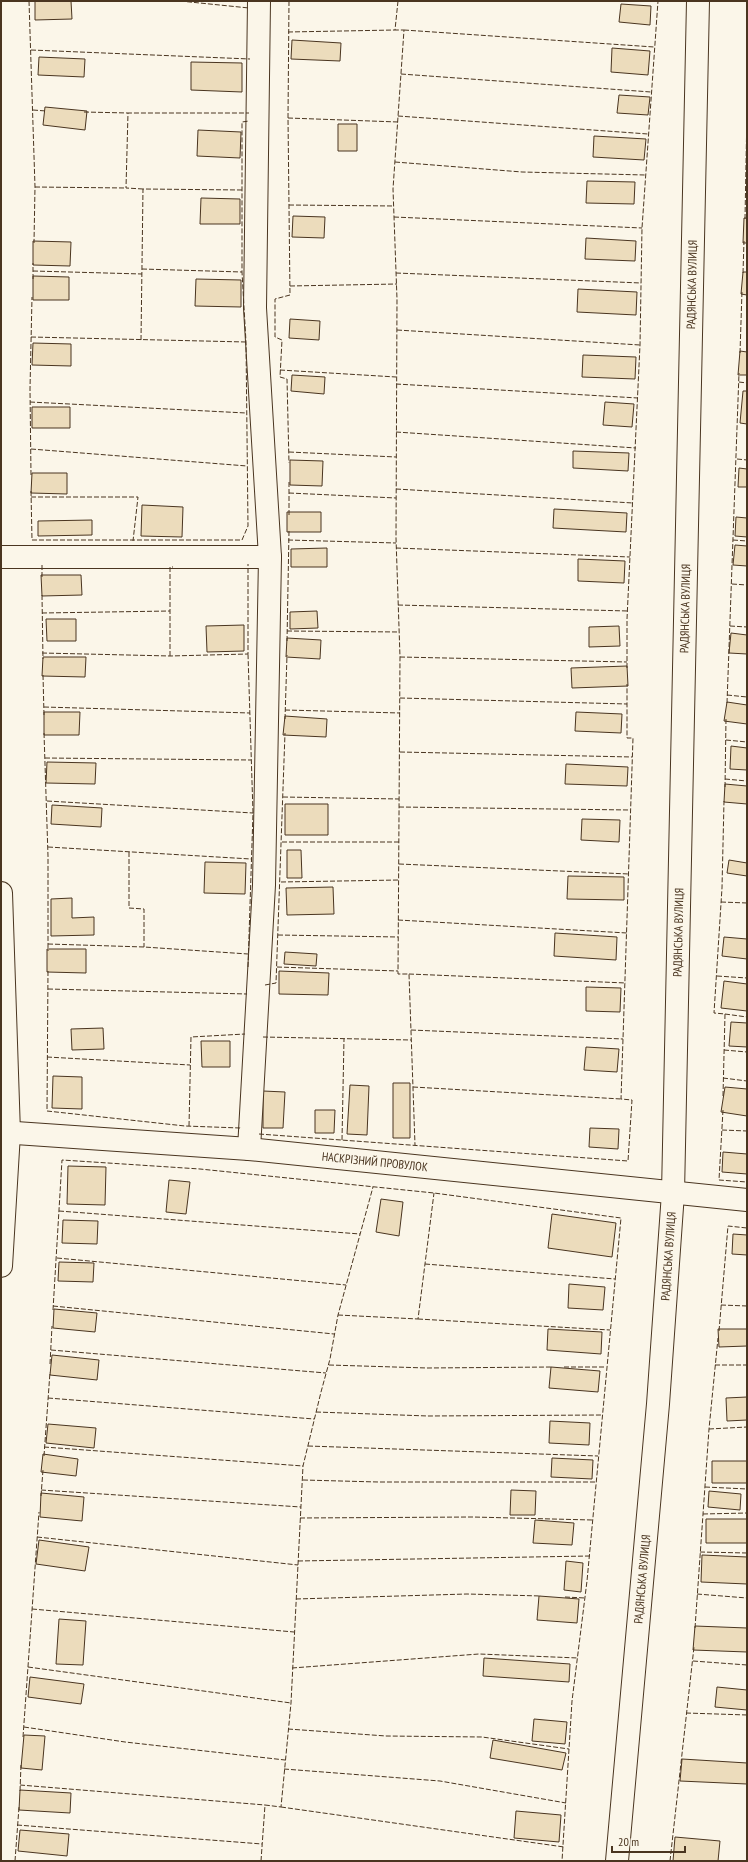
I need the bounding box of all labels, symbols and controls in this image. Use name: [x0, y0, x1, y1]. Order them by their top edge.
street label: РАДЯНСЬКА ВУЛИЦЯ: [683, 240, 700, 329]
street label: РАДЯНСЬКА ВУЛИЦЯ: [676, 564, 693, 653]
street label: РАДЯНСЬКА ВУЛИЦЯ: [670, 888, 686, 977]
street label: НАСКРІЗНИЙ ПРОВУЛОК: [321, 1148, 429, 1174]
street label: РАДЯНСЬКА ВУЛИЦЯ: [657, 1211, 679, 1301]
street label: РАДЯНСЬКА ВУЛИЦЯ: [630, 1534, 653, 1624]
scale bar: [612, 1828, 685, 1854]
text: 20 m: [618, 1834, 639, 1849]

